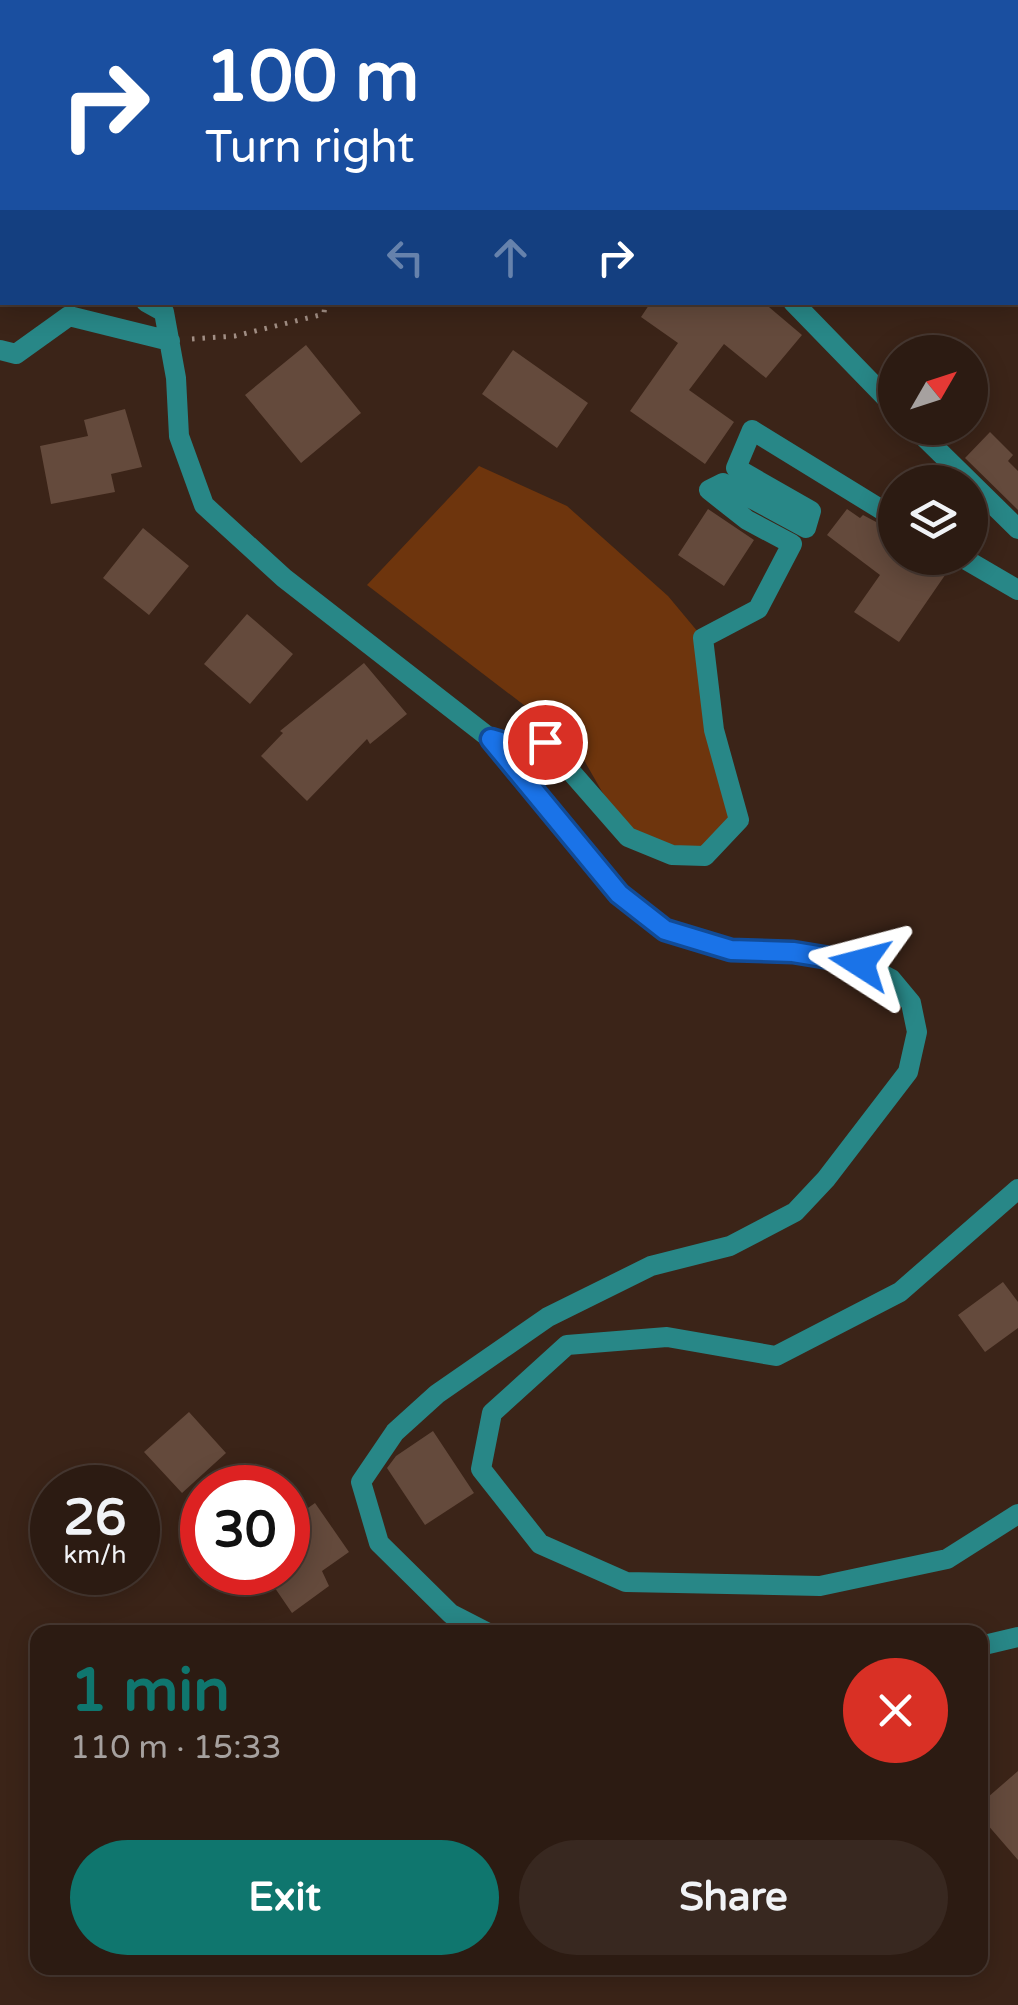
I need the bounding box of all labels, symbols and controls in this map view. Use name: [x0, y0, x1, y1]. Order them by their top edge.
text: 100 m: [205, 36, 419, 120]
icon: right: [40, 40, 170, 170]
text: Turn right: [205, 121, 414, 175]
icon: left: [378, 230, 433, 285]
icon: ahead: [483, 230, 538, 285]
icon: right: [588, 230, 643, 285]
north arrow: [878, 335, 988, 445]
map controls: [878, 335, 988, 575]
button: layers: [878, 465, 988, 575]
pin: [503, 700, 588, 785]
icon: arrive: [518, 715, 573, 770]
position arrow: [808, 911, 912, 1015]
speed limit sign: 30: [180, 1465, 310, 1595]
text: 26: [64, 1488, 126, 1548]
text: km/h: [64, 1540, 126, 1570]
text: 1 min: [70, 1655, 230, 1727]
button: close: [843, 1658, 948, 1763]
text: 110 m · 15:33: [70, 1729, 282, 1767]
button: Exit: [70, 1840, 499, 1955]
button: Share: [519, 1840, 948, 1955]

